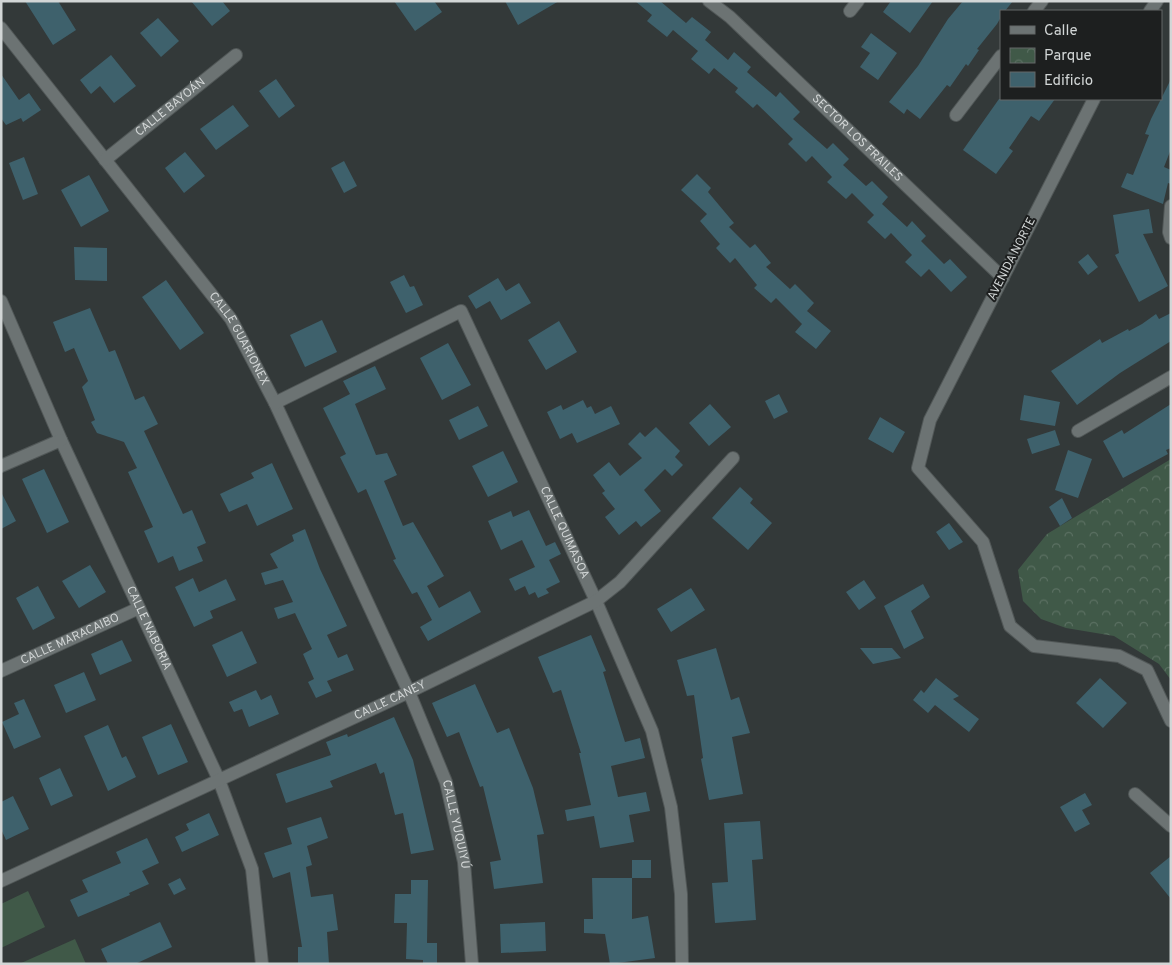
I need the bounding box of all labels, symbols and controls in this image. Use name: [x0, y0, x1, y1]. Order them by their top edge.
legend: [1000, 10, 1162, 100]
text: Calle: [1044, 22, 1078, 41]
text: Parque: [1044, 47, 1092, 66]
text: Edificio: [1044, 72, 1093, 91]
street label: CALLE BAYOÁN: [132, 74, 209, 140]
street label: SECTOR LOS FRAILES: [808, 91, 906, 186]
street label: AVENIDA NORTE: [984, 215, 1040, 303]
street label: CALLE GUARIONEX: [205, 289, 272, 388]
street label: CALLE QUIMASOA: [536, 484, 593, 581]
street label: CALLE NABORIA: [122, 584, 175, 673]
street label: CALLE MARACAIBO: [18, 610, 122, 669]
street label: CALLE CANEY: [352, 677, 429, 724]
street label: CALLE YUQUIYÚ: [438, 778, 472, 869]

